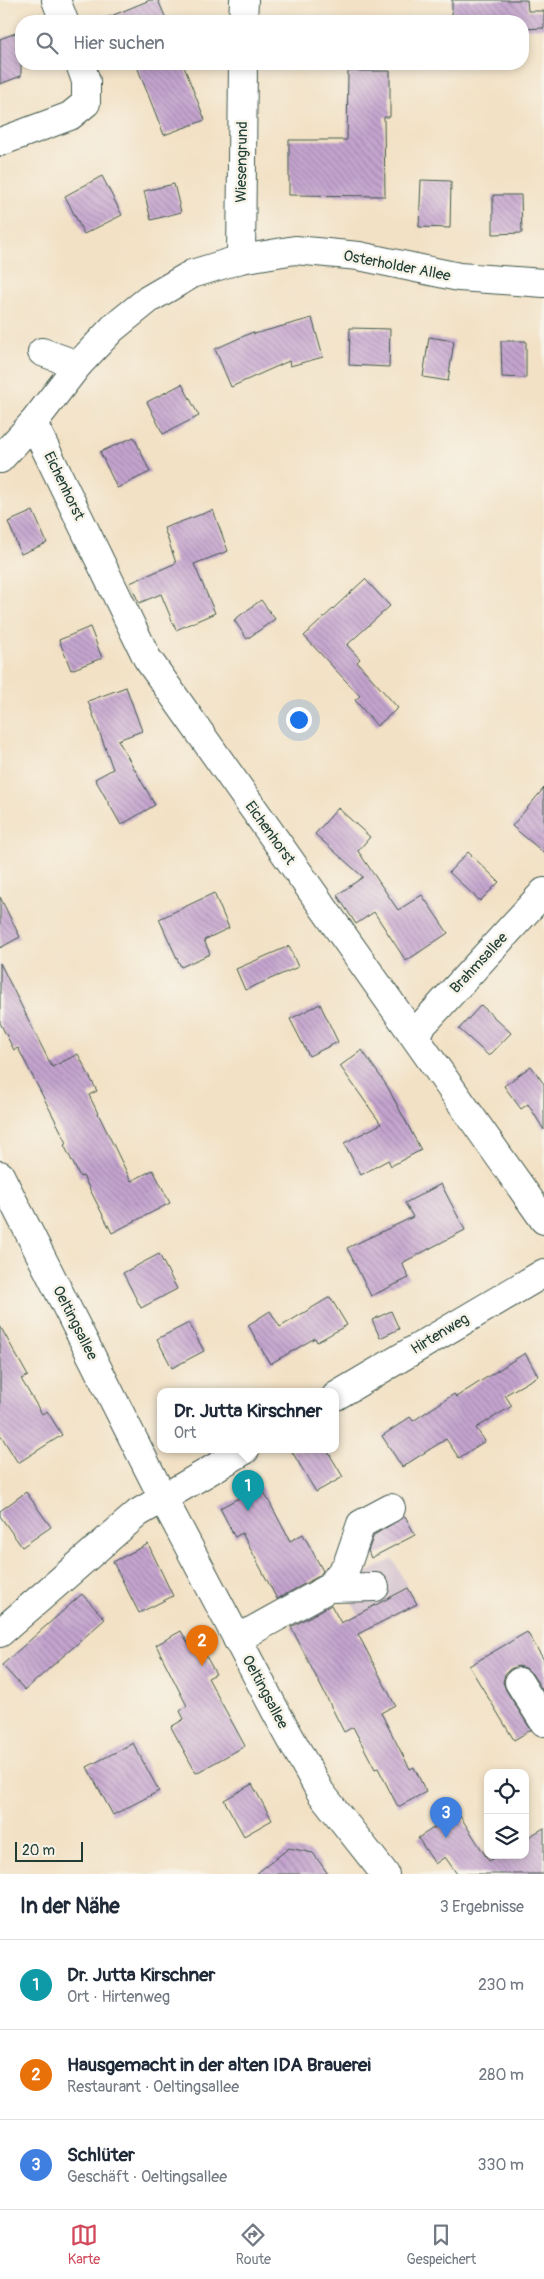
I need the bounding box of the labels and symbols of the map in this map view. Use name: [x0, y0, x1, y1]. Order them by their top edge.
street label: Wiesengrund: [232, 121, 252, 203]
street label: Osterholder Allee: [342, 246, 453, 286]
street label: Eichenhorst: [39, 449, 89, 524]
your location: [286, 707, 312, 733]
street label: Eichenhorst: [241, 798, 300, 869]
street label: Brahmsallee: [446, 928, 512, 997]
street label: Oeltingsallee: [48, 1283, 102, 1364]
street label: Hirtenweg: [408, 1309, 472, 1359]
pin: 1: [232, 1470, 264, 1511]
pin: 2: [186, 1625, 218, 1666]
street label: Oeltingsallee: [238, 1652, 293, 1733]
pin: 3: [430, 1797, 462, 1838]
scale bar: [15, 1839, 82, 1862]

